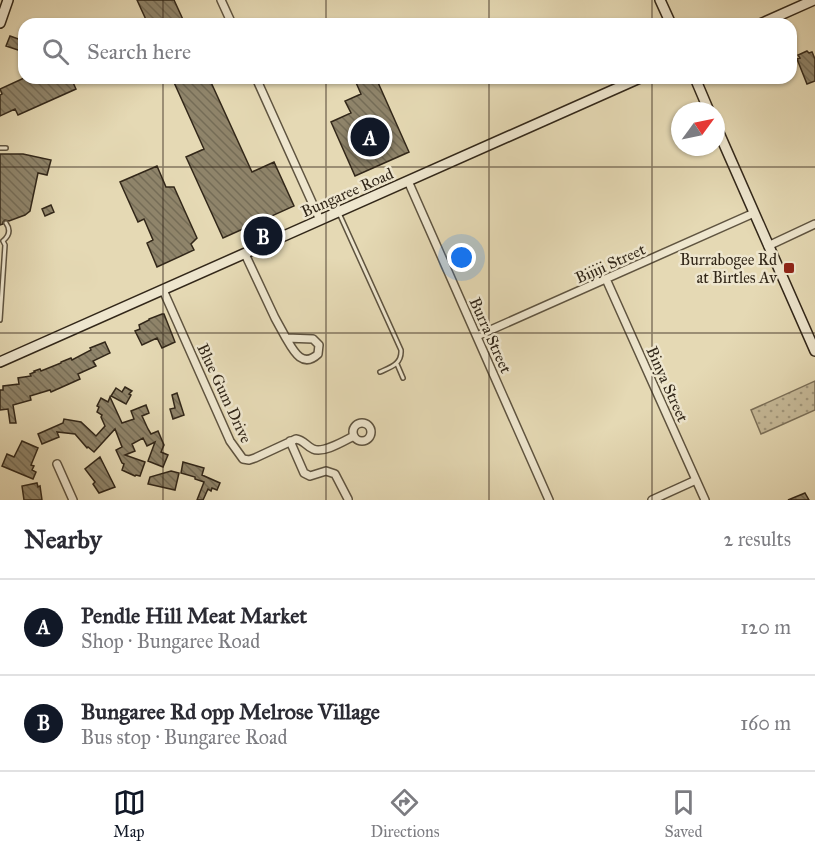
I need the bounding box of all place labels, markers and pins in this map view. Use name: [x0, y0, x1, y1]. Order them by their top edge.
pin: A: [350, 114, 389, 160]
pin: B: [244, 214, 282, 258]
place label: Burrabogee Rd at Birtles Av: [680, 250, 778, 287]
marker: Burrabogee Rd at Birtles Av: [782, 261, 796, 275]

